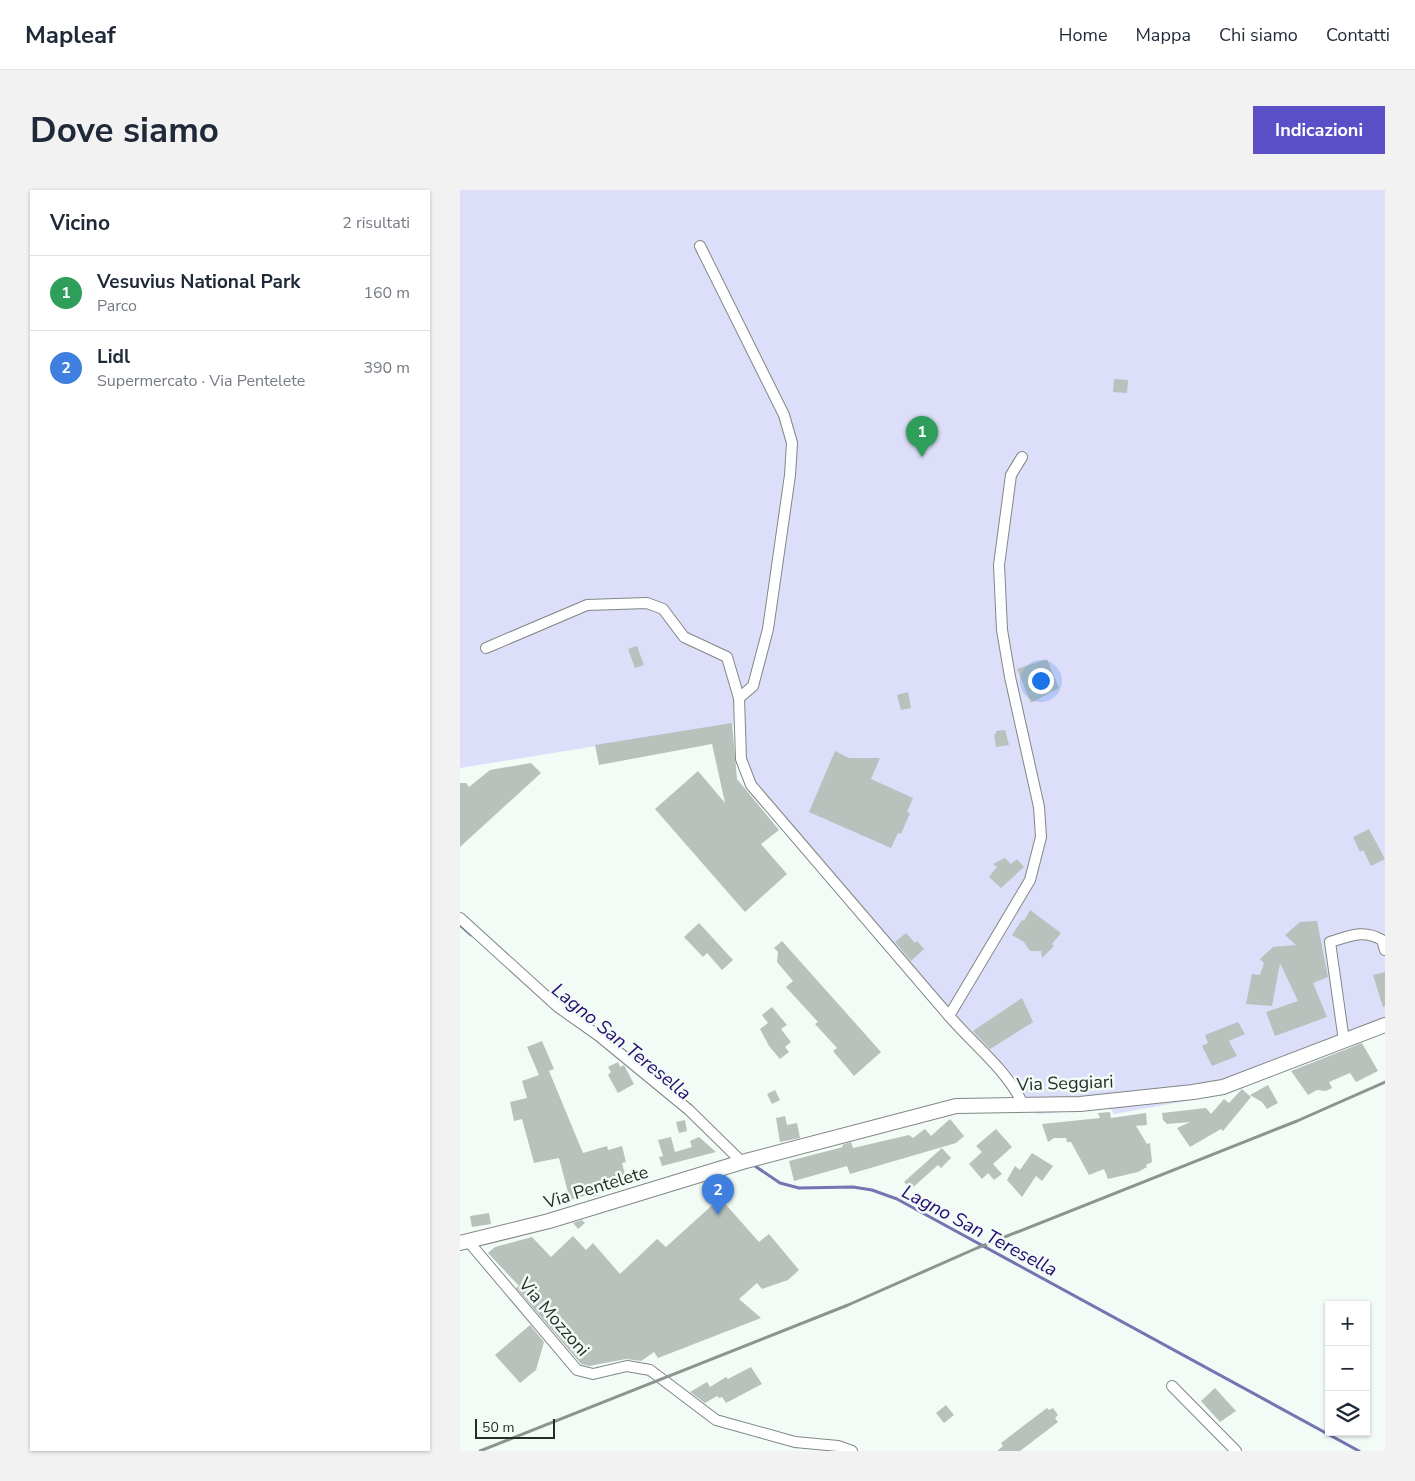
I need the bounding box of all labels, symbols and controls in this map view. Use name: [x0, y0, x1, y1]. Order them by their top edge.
text: Mapleaf: [25, 19, 116, 51]
text: Home: [1059, 23, 1107, 47]
text: Mappa: [1135, 23, 1191, 47]
text: Chi siamo: [1219, 23, 1298, 47]
text: Contatti: [1326, 23, 1390, 47]
button: Indicazioni: [1253, 106, 1385, 154]
text: Dove siamo: [30, 107, 219, 154]
text: Vicino: [50, 209, 110, 237]
text: 2 risultati: [342, 212, 410, 234]
text: Vesuvius National Park: [97, 269, 301, 295]
text: 1: [61, 282, 71, 304]
text: 160 m: [363, 282, 410, 304]
text: Parco: [97, 295, 137, 317]
text: Lidl: [97, 344, 130, 370]
text: 2: [61, 357, 71, 379]
text: 390 m: [363, 357, 410, 379]
text: Supermercato · Via Pentelete: [97, 370, 305, 392]
pin: 1: [906, 416, 938, 457]
your location: [1028, 668, 1054, 694]
water label: Lagno San Teresella: [546, 977, 697, 1106]
street label: Via Seggiari: [1015, 1069, 1114, 1097]
street label: Via Pentelete: [540, 1160, 651, 1215]
pin: 2: [702, 1174, 734, 1215]
water label: Lagno San Teresella: [897, 1179, 1062, 1283]
street label: Via Mozzoni: [512, 1272, 595, 1361]
map controls: [1325, 1301, 1370, 1436]
button: +: [1325, 1301, 1370, 1346]
button: −: [1325, 1346, 1370, 1391]
button: layers: [1325, 1391, 1370, 1436]
scale bar: [475, 1416, 555, 1439]
text: 50 m: [482, 1418, 514, 1437]

